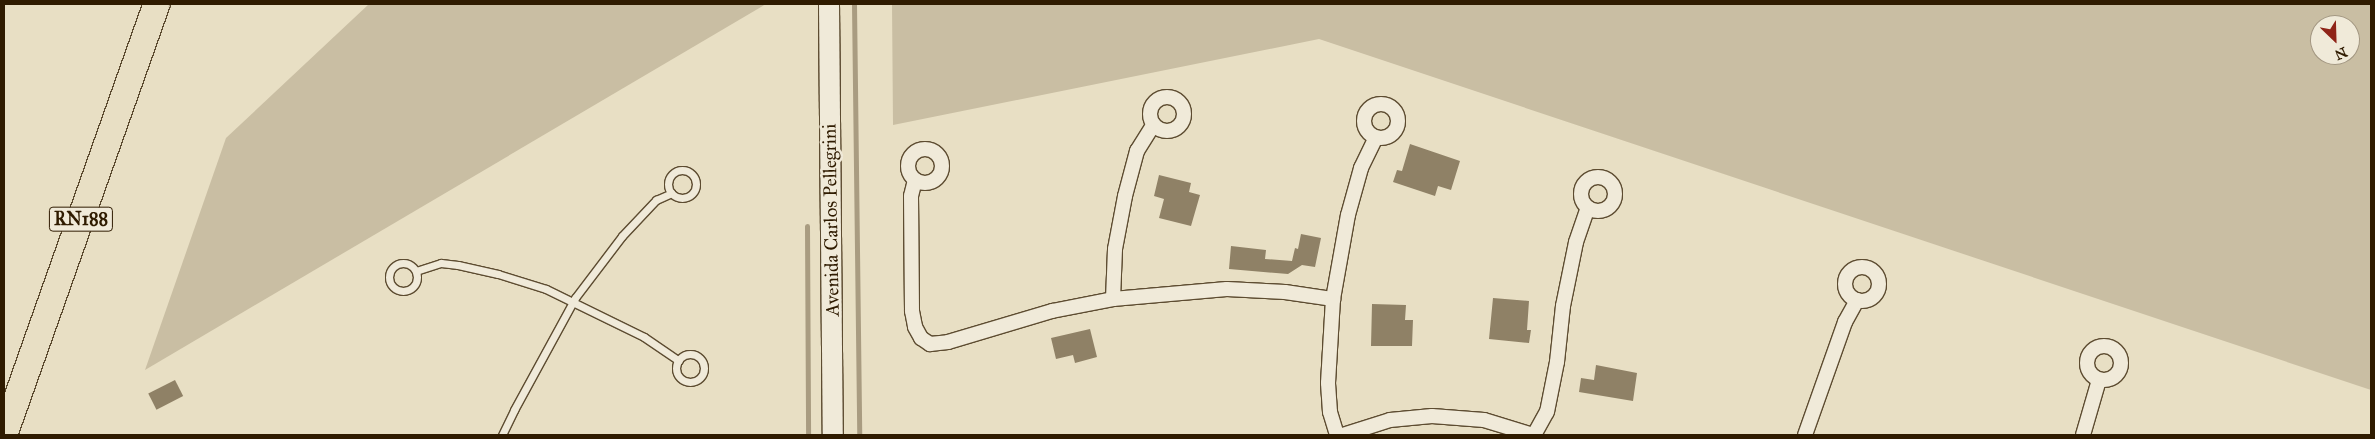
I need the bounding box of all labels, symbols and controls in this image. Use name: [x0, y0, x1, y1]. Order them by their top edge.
north arrow: [2310, 15, 2360, 65]
text: N: [2332, 43, 2350, 63]
street label: Avenida Carlos Pellegrini: [818, 123, 844, 317]
road number: RN188: [48, 203, 114, 234]

